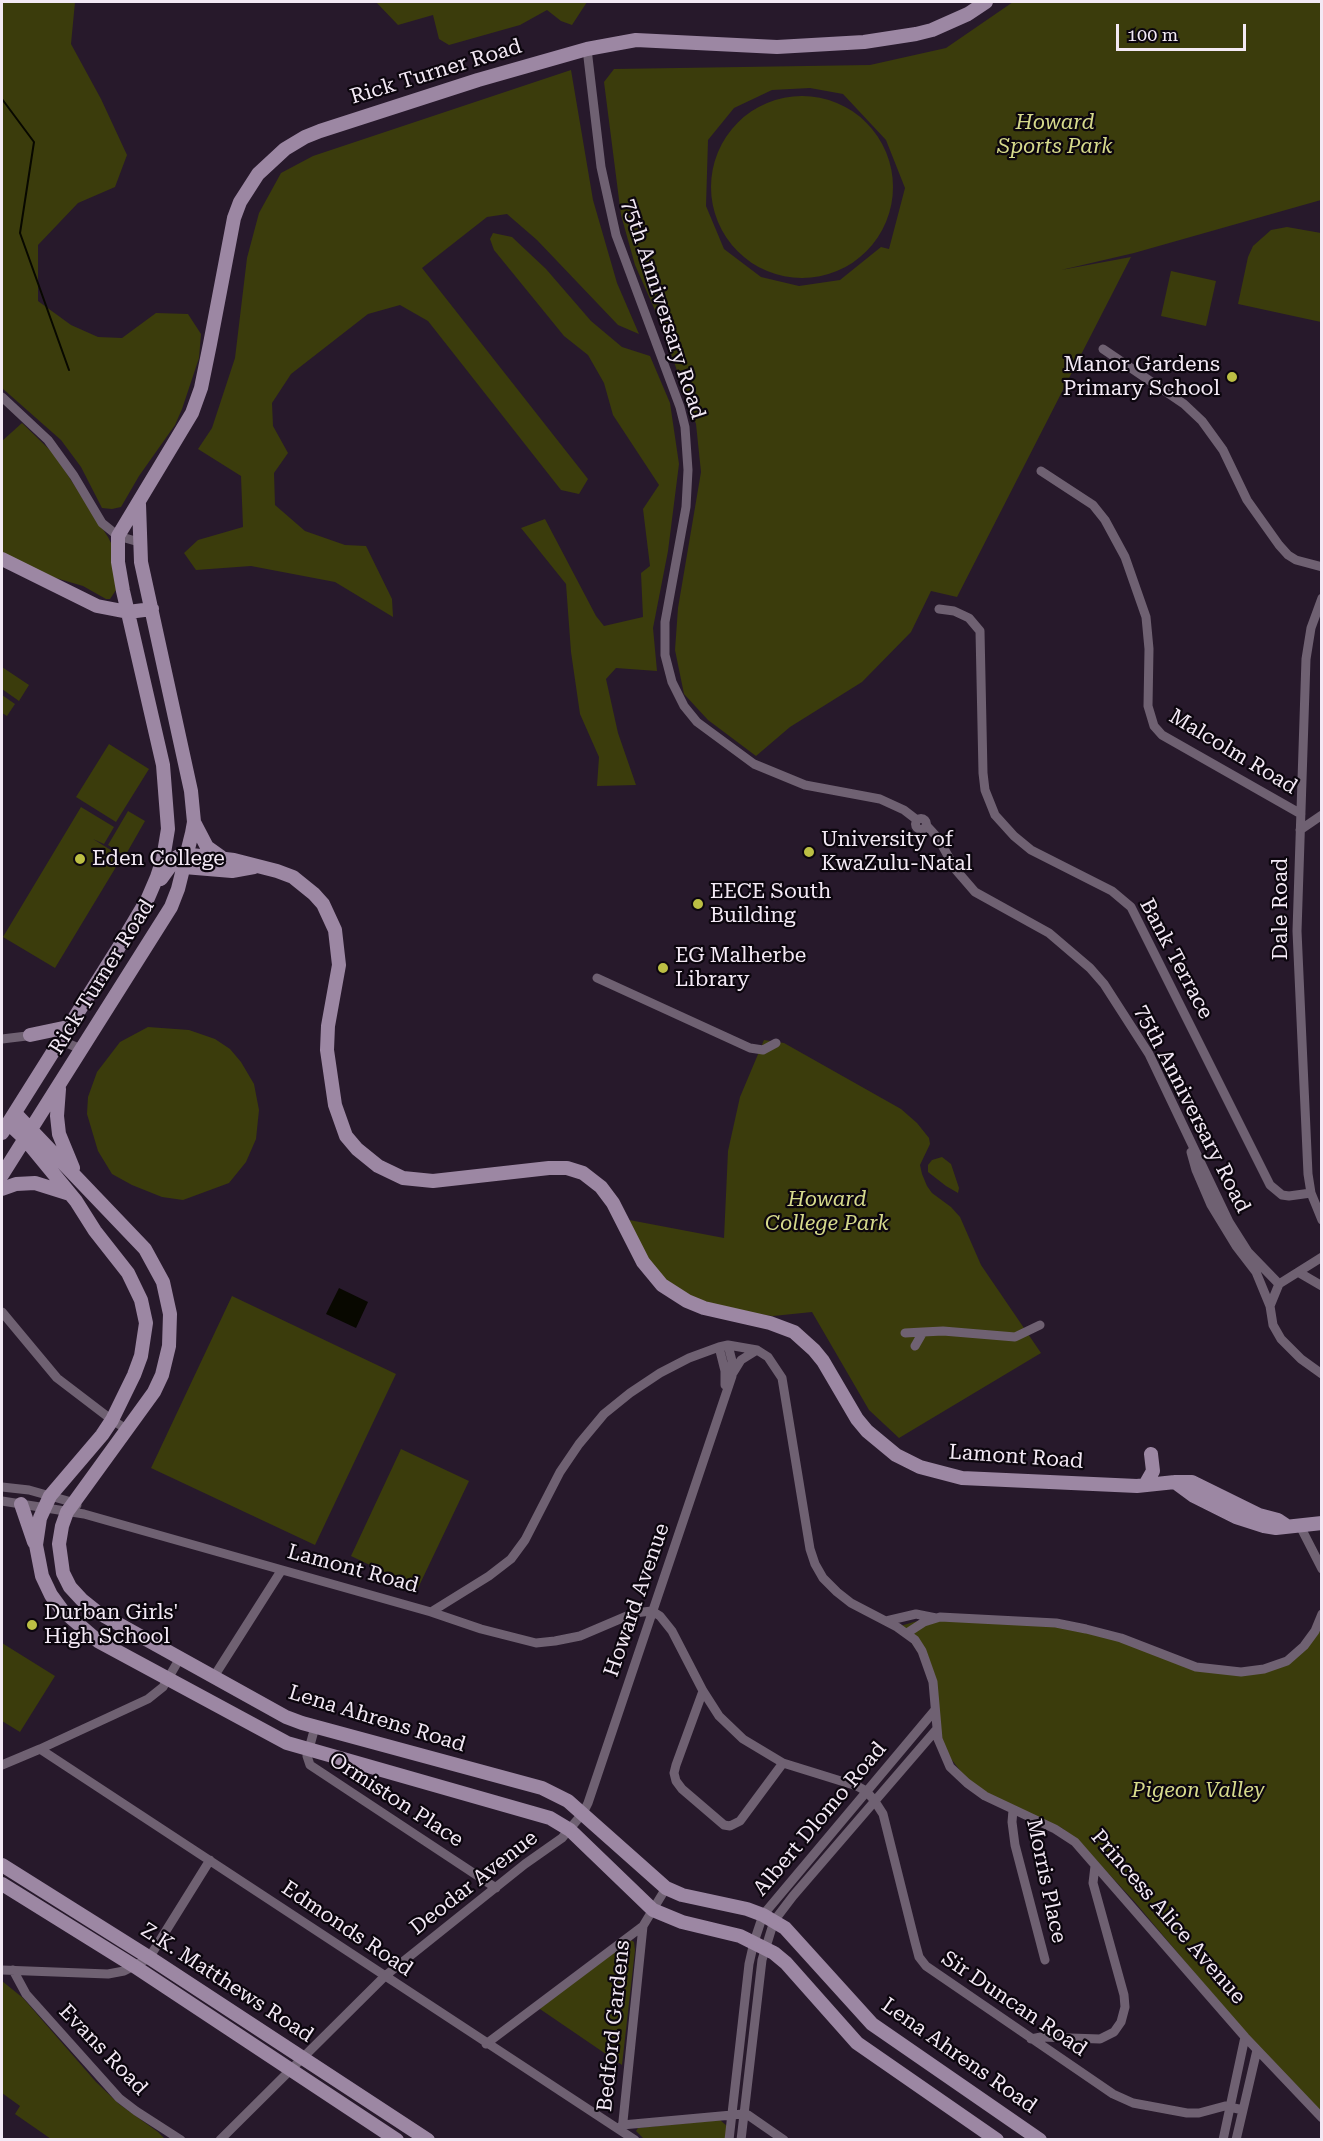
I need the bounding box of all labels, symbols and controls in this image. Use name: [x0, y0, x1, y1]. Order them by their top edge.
scale bar: [1119, 12, 1250, 50]
text: 100 m: [1127, 24, 1178, 45]
street label: Rick Turner Road: [347, 34, 525, 110]
park label: Howard Sports Park: [997, 110, 1113, 160]
street label: 75th Anniversary Road: [615, 196, 711, 422]
place label: Manor Gardens Primary School: [1063, 352, 1220, 402]
marker: Manor Gardens Primary School: [1225, 370, 1239, 384]
street label: Malcolm Road: [1164, 704, 1302, 800]
place label: University of KwaZulu-Natal: [821, 827, 972, 877]
marker: University of KwaZulu-Natal: [802, 845, 816, 859]
place label: Eden College: [92, 846, 225, 872]
marker: Eden College: [73, 852, 87, 866]
street label: Dale Road: [1268, 858, 1294, 960]
place label: EECE South Building: [710, 879, 831, 929]
street label: Bank Terrace: [1134, 894, 1218, 1024]
street label: Rick Turner Road: [44, 895, 160, 1059]
marker: EECE South Building: [691, 897, 705, 911]
place label: EG Malherbe Library: [675, 943, 806, 993]
marker: EG Malherbe Library: [656, 961, 670, 975]
street label: 75th Anniversary Road: [1129, 1001, 1255, 1217]
park label: Howard College Park: [765, 1187, 889, 1237]
street label: Lamont Road: [948, 1440, 1084, 1474]
street label: Howard Avenue: [599, 1520, 675, 1680]
street label: Lamont Road: [285, 1539, 421, 1599]
place label: Durban Girls' High School: [44, 1600, 178, 1650]
marker: Durban Girls' High School: [25, 1618, 39, 1632]
street label: Lena Ahrens Road: [285, 1680, 469, 1758]
street label: Albert Dlomo Road: [748, 1737, 892, 1901]
street label: Ormiston Place: [324, 1747, 468, 1853]
park label: Pigeon Valley: [1132, 1778, 1264, 1804]
street label: Morris Place: [1021, 1817, 1071, 1945]
street label: Deodar Avenue: [405, 1825, 543, 1941]
street label: Princess Alice Avenue: [1085, 1825, 1251, 2009]
street label: Edmonds Road: [277, 1876, 417, 1982]
street label: Z.K. Matthews Road: [136, 1918, 318, 2048]
street label: Bedford Gardens: [592, 1939, 636, 2113]
street label: Sir Duncan Road: [936, 1946, 1092, 2062]
street label: Lena Ahrens Road: [876, 1993, 1042, 2119]
street label: Evans Road: [53, 1999, 153, 2101]

